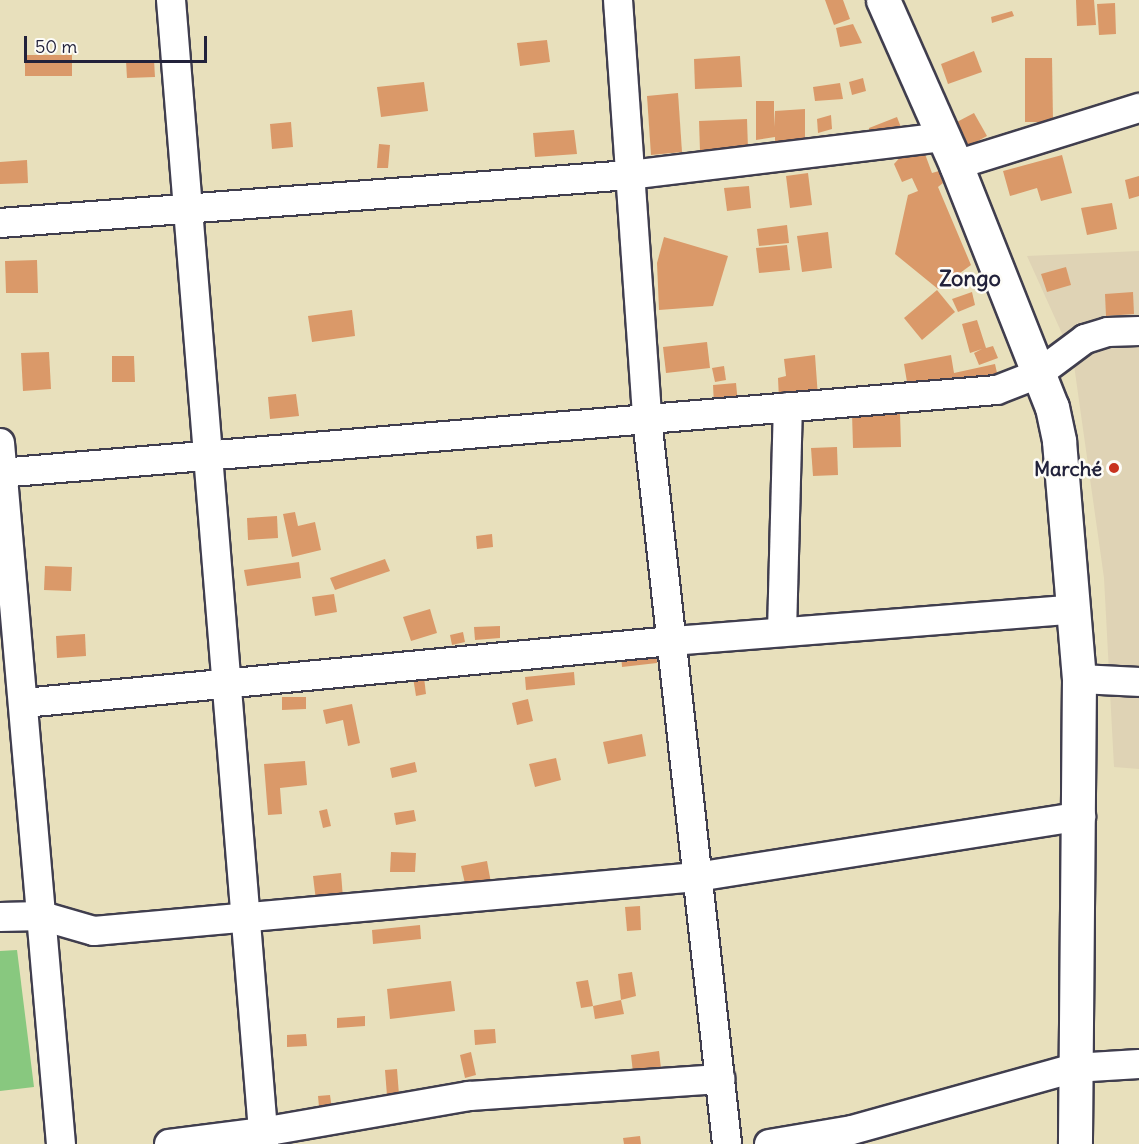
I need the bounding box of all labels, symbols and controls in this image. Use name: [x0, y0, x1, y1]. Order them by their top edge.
scale bar: [27, 24, 210, 62]
text: 50 m: [35, 35, 77, 58]
district label: Zongo: [939, 266, 1001, 292]
place label: Marché: [1034, 456, 1102, 480]
marker: Marché: [1107, 461, 1121, 475]

